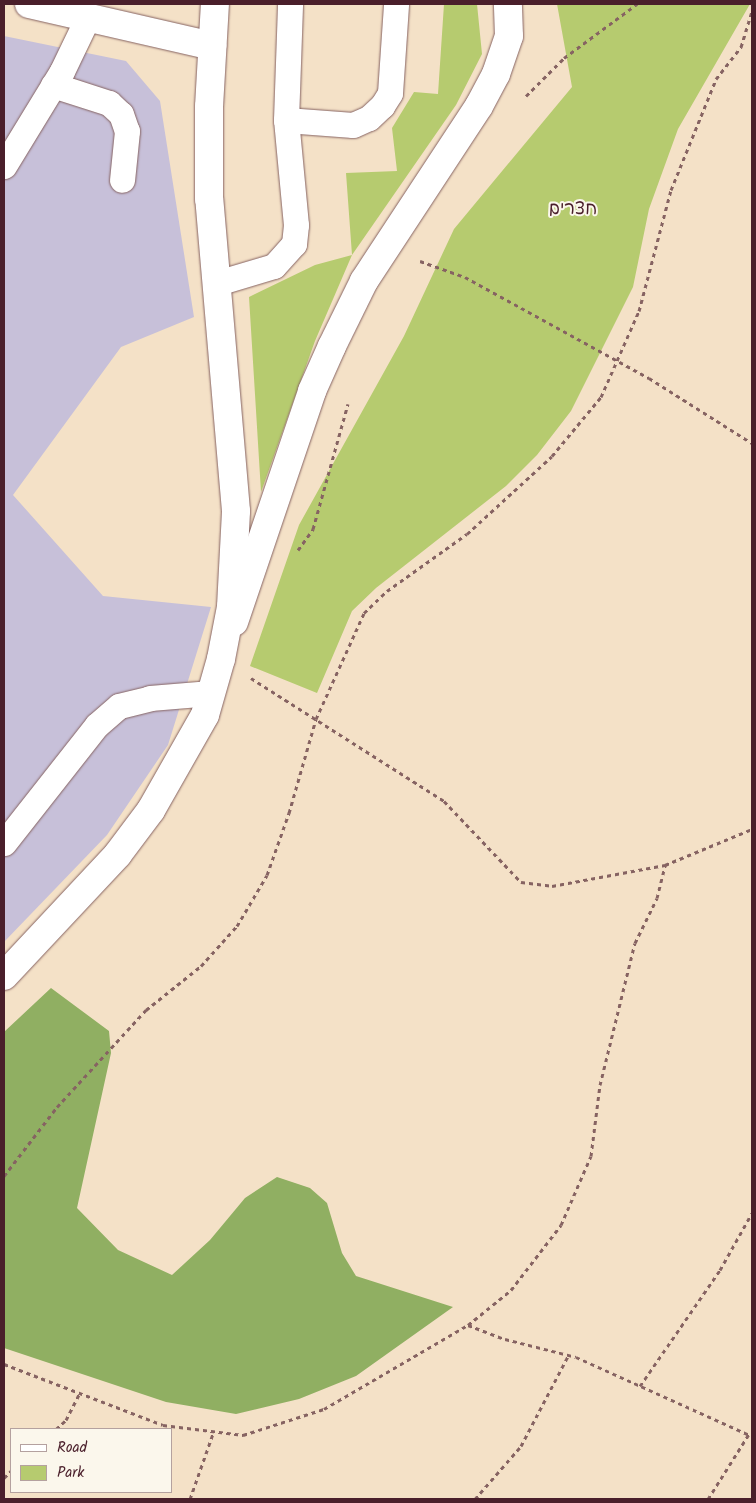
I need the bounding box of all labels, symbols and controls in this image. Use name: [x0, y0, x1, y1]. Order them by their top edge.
district label: חצרים: [549, 199, 597, 221]
legend: [10, 1428, 172, 1493]
text: Road: [57, 1436, 87, 1460]
text: Park: [57, 1461, 84, 1485]

